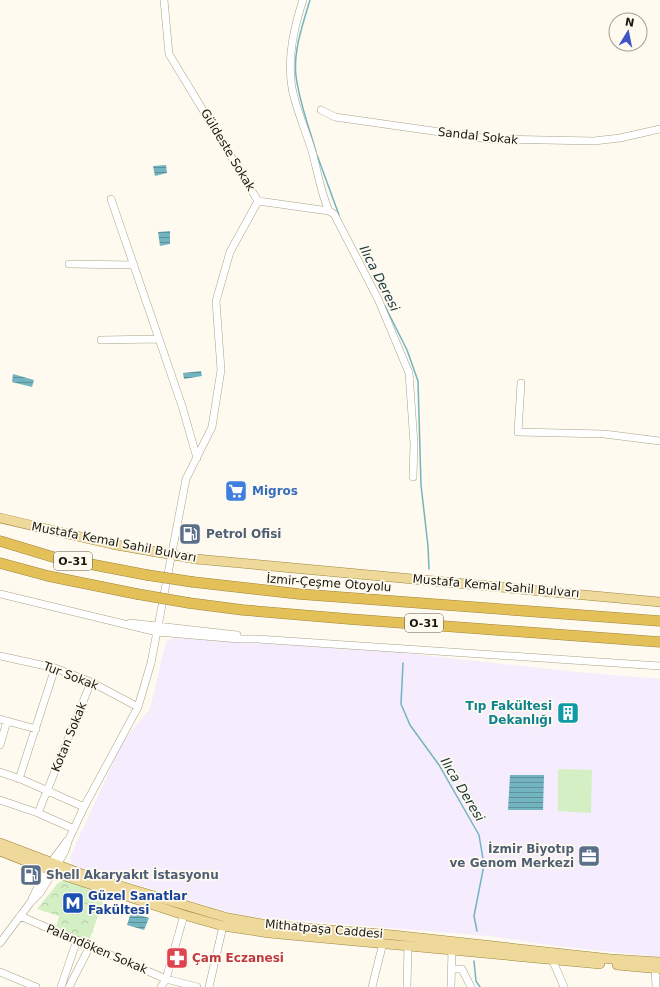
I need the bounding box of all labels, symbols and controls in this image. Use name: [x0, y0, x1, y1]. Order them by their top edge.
north arrow: [608, 12, 648, 52]
text: N: [624, 15, 635, 30]
street label: Güldeste Sokak: [198, 106, 258, 194]
street label: Sandal Sokak: [437, 125, 519, 147]
water label: Ilıca Deresi: [357, 243, 403, 314]
supermarket icon: Migros: [223, 478, 249, 504]
place label: Migros: [252, 484, 298, 498]
street label: Mustafa Kemal Sahil Bulvarı: [30, 519, 198, 565]
fuel station icon: Petrol Ofisi: [177, 521, 203, 547]
place label: Petrol Ofisi: [206, 527, 281, 541]
road number: O-31: [54, 552, 92, 570]
street label: İzmir-Çeşme Otoyolu: [266, 571, 392, 594]
street label: Mustafa Kemal Sahil Bulvarı: [412, 572, 580, 600]
road number: O-31: [405, 614, 443, 632]
street label: Tur Sokak: [41, 659, 101, 693]
place label: Tıp Fakültesi Dekanlığı: [466, 699, 552, 727]
street label: Kotan Sokak: [49, 700, 89, 774]
building icon: Tıp Fakültesi Dekanlığı: [555, 700, 581, 726]
water label: Ilıca Deresi: [438, 755, 488, 824]
place label: İzmir Biyotıp ve Genom Merkezi: [450, 841, 574, 870]
office icon: İzmir Biyotıp ve Genom Merkezi: [576, 843, 602, 869]
fuel station icon: Shell Akaryakıt İstasyonu: [18, 862, 44, 888]
place label: Shell Akaryakıt İstasyonu: [46, 867, 219, 882]
place label: Güzel Sanatlar Fakültesi: [88, 889, 187, 917]
metro station icon: Güzel Sanatlar Fakültesi: [60, 890, 86, 916]
street label: Mithatpaşa Caddesi: [264, 917, 384, 941]
street label: Palandöken Sokak: [44, 921, 150, 977]
pharmacy icon: Çam Eczanesi: [164, 945, 190, 971]
place label: Çam Eczanesi: [192, 951, 284, 965]

